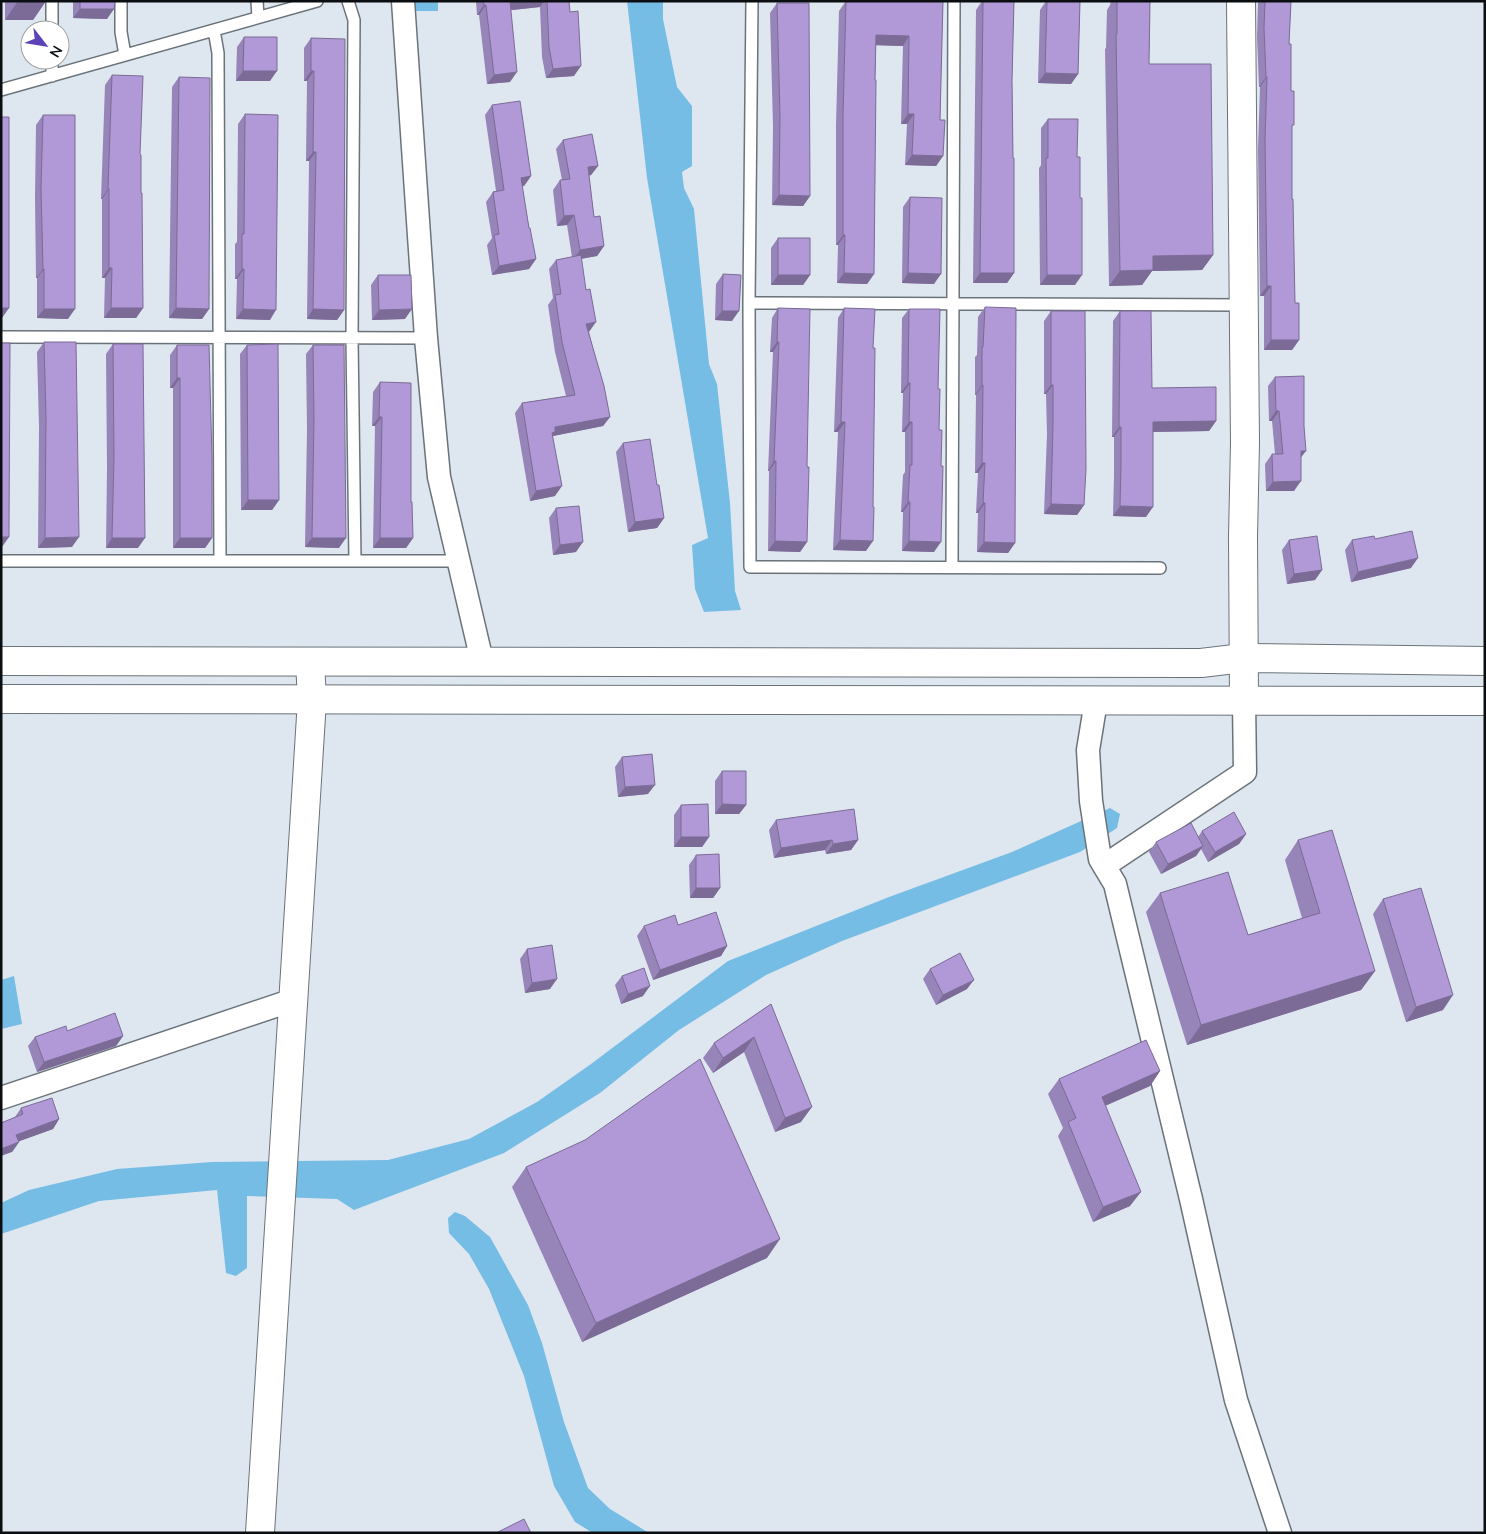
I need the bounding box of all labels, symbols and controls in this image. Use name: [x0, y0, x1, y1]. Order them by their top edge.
north arrow: [20, 20, 70, 70]
text: N: [46, 43, 67, 61]

